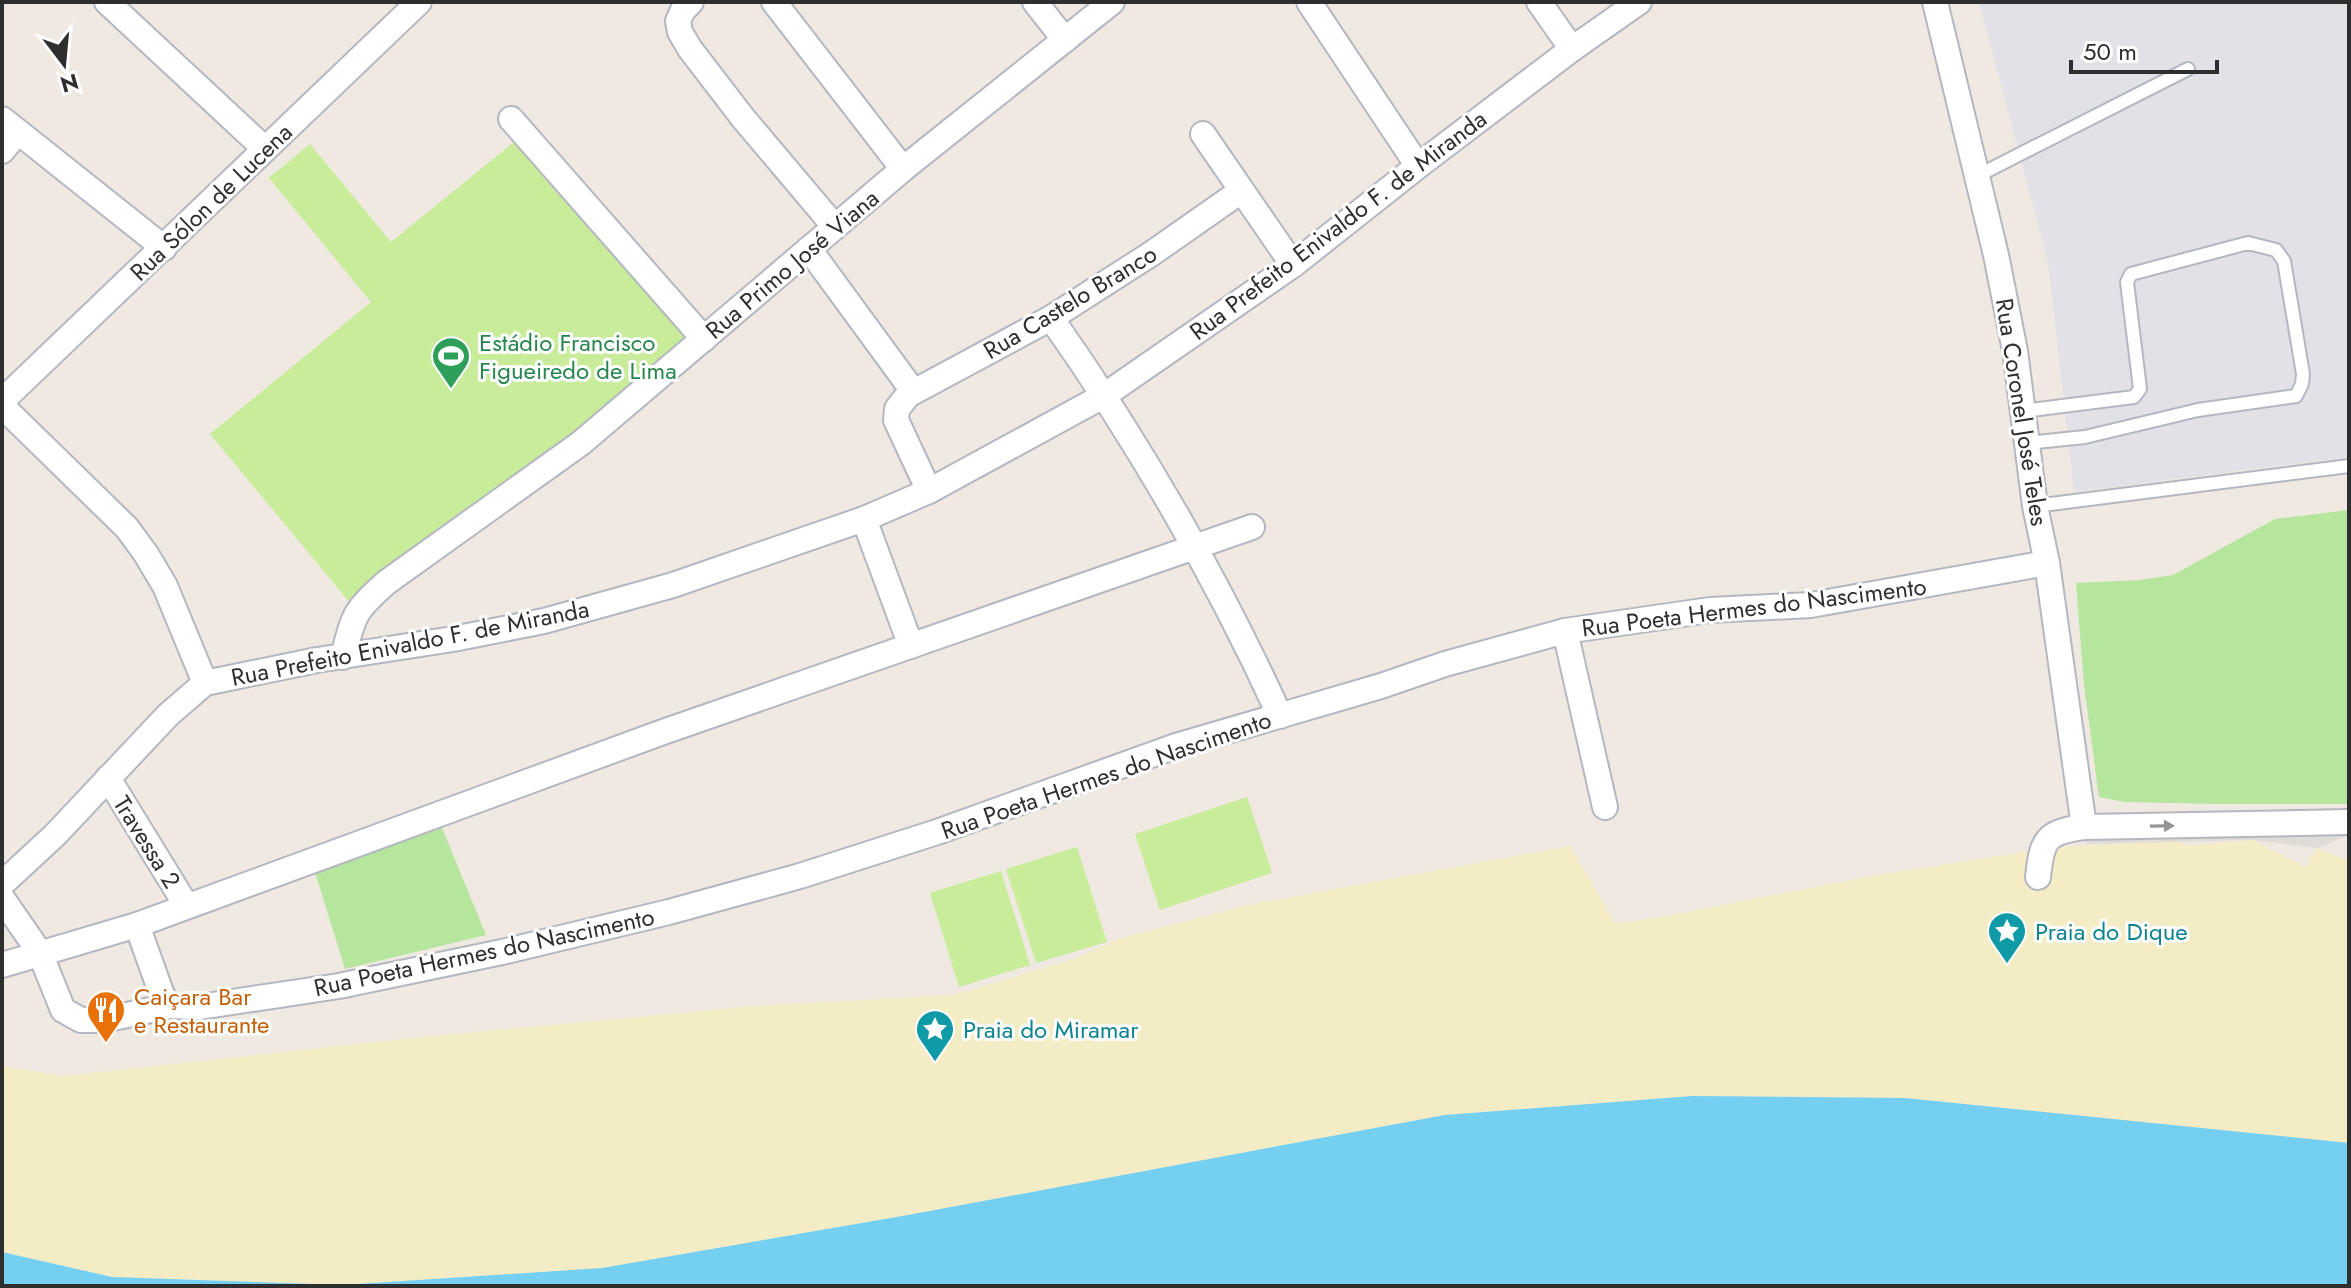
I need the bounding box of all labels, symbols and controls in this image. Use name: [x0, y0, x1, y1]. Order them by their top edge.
north arrow: [24, 24, 104, 104]
scale bar: [2071, 24, 2217, 74]
text: 50 m: [2083, 34, 2137, 69]
text: N: [57, 65, 82, 101]
street label: Rua Prefeito Enivaldo F. de Miranda: [1182, 101, 1494, 349]
street label: Rua Sólon de Lucena: [122, 115, 300, 289]
street label: Rua Primo José Viana: [698, 181, 886, 347]
street label: Rua Castelo Branco: [977, 236, 1163, 368]
street label: Rua Coronel José Teles: [1987, 296, 2057, 528]
place label: Estádio Francisco Figueiredo de Lima: [479, 325, 677, 388]
sports icon: Estádio Francisco Figueiredo de Lima: [430, 335, 472, 390]
street label: Rua Poeta Hermes do Nascimento: [1580, 568, 1928, 646]
street label: Rua Prefeito Enivaldo F. de Miranda: [228, 591, 592, 695]
street label: Rua Poeta Hermes do Nascimento: [936, 702, 1276, 848]
street label: Travessa 2: [105, 789, 189, 895]
one-way arrow: [2150, 820, 2175, 832]
street label: Rua Poeta Hermes do Nascimento: [311, 899, 657, 1005]
place icon: Praia do Dique: [1986, 910, 2028, 965]
place label: Praia do Dique: [2035, 914, 2188, 949]
place label: Caiçara Bar e Restaurante: [134, 979, 269, 1042]
restaurant icon: Caiçara Bar e Restaurante: [85, 989, 127, 1044]
place icon: Praia do Miramar: [914, 1008, 956, 1063]
place label: Praia do Miramar: [963, 1012, 1139, 1047]

